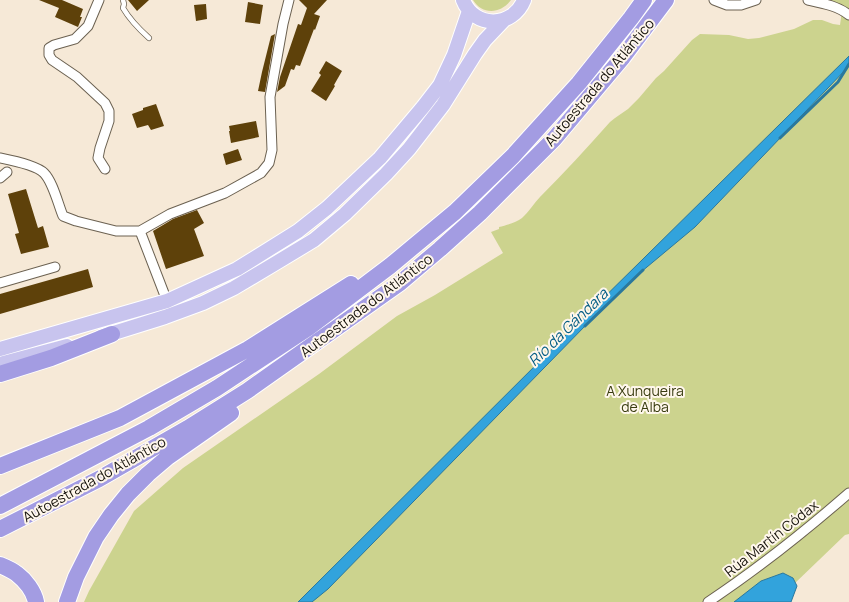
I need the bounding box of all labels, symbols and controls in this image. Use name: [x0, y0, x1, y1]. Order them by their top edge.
street label: Autoestrada do Atlántico: [540, 14, 658, 150]
street label: Autoestrada do Atlántico: [296, 249, 436, 361]
water label: Río da Gándara: [523, 283, 613, 370]
park label: A Xunqueira de Alba: [606, 381, 684, 416]
street label: Autoestrada do Atlántico: [19, 432, 169, 526]
street label: Rúa Martín Códax: [720, 495, 822, 581]

